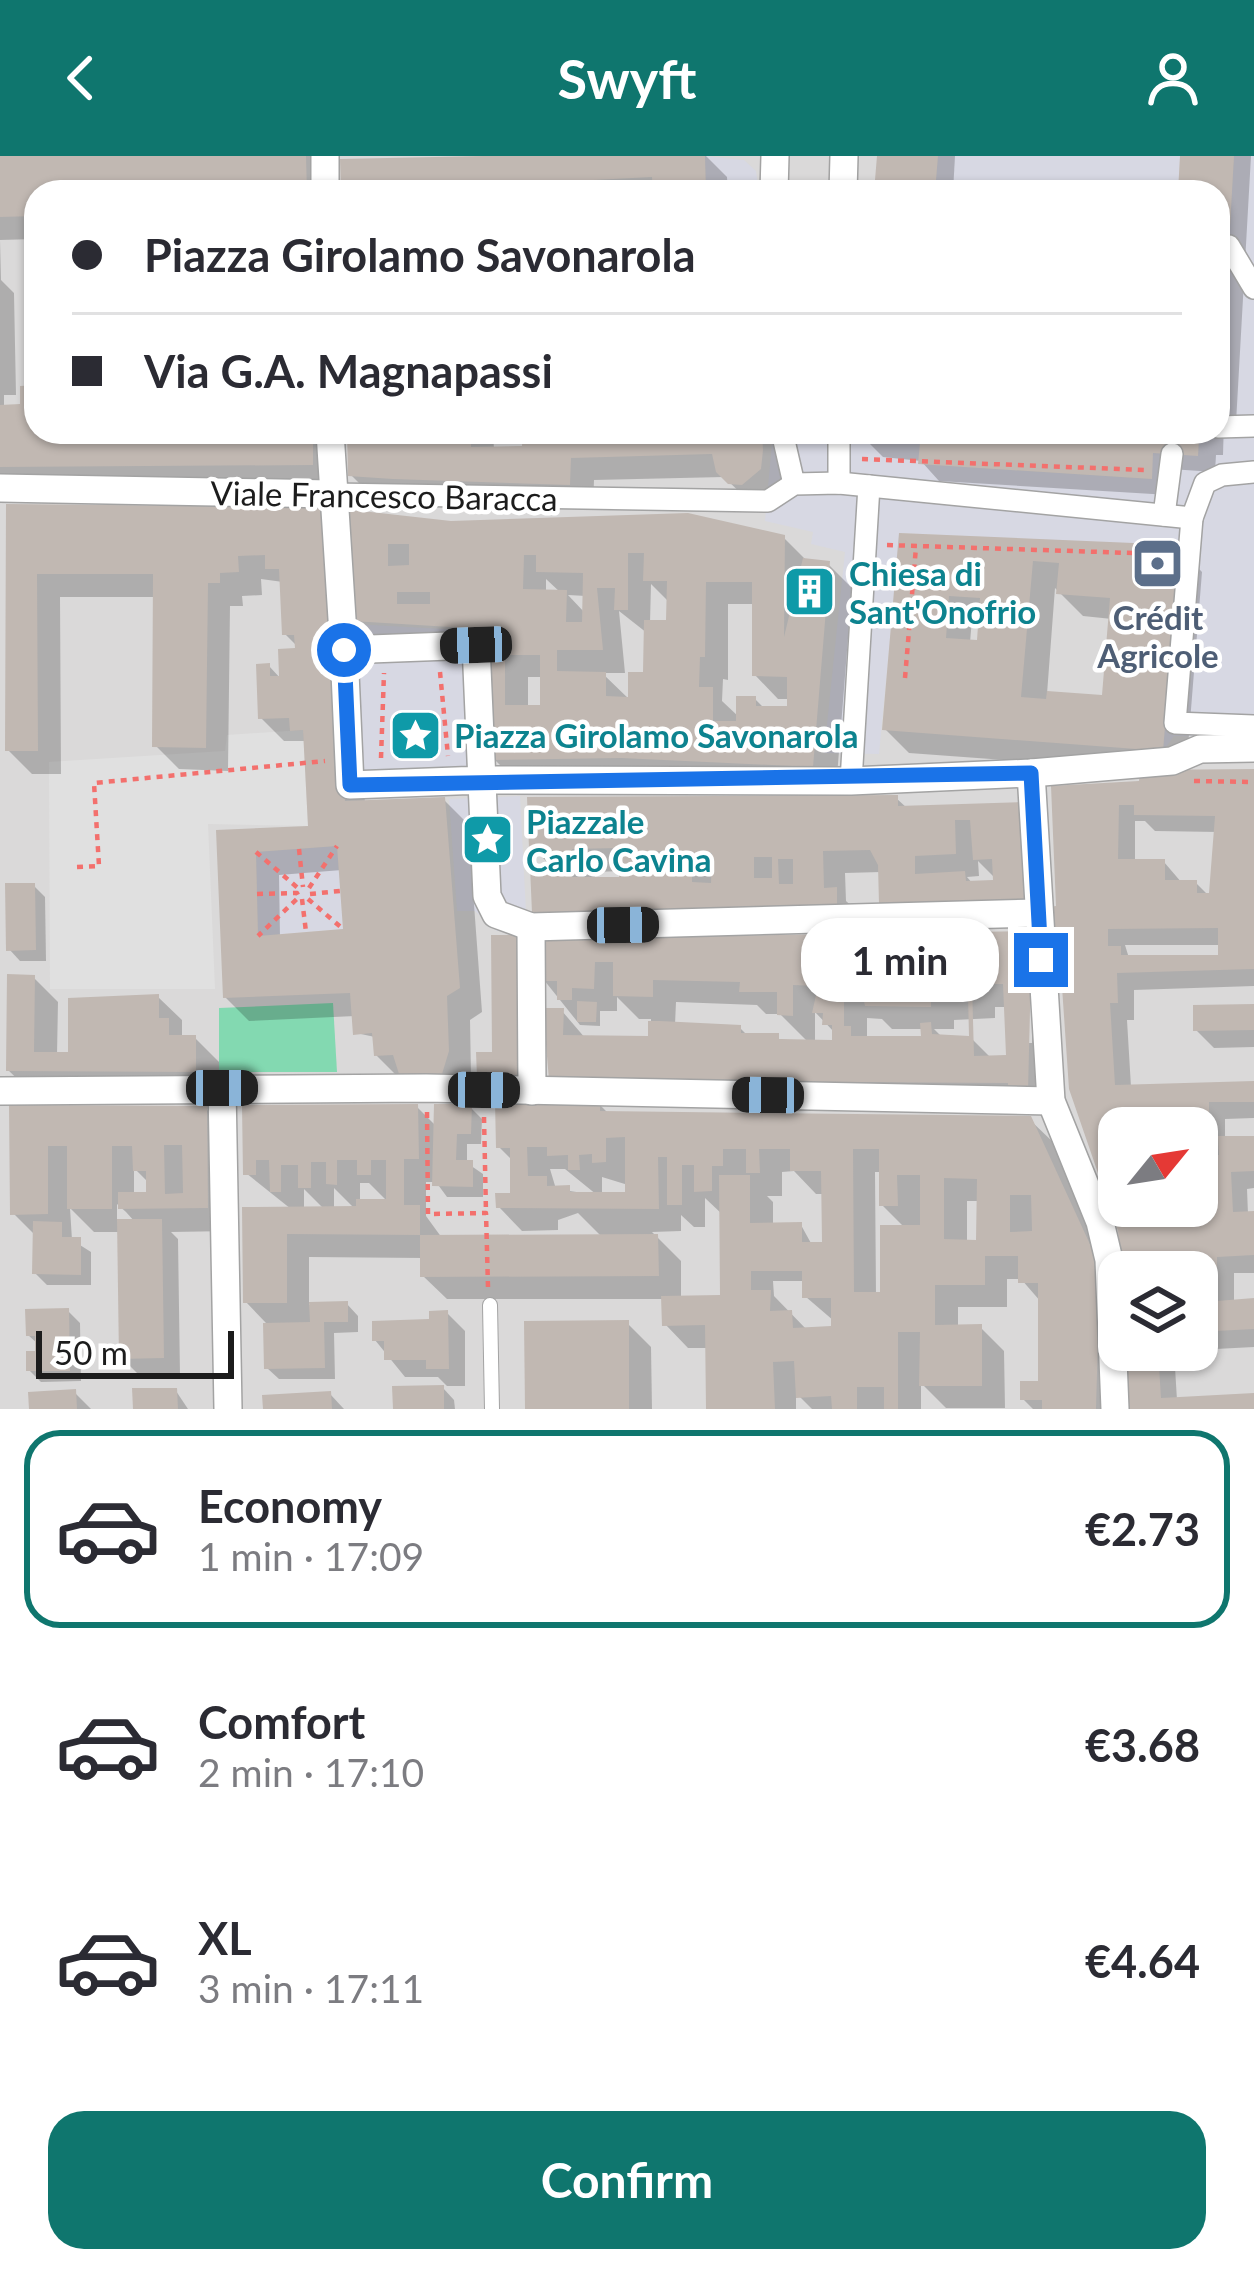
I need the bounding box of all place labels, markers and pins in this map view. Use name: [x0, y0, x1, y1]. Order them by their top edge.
bank icon: Crédit Agricole: [1130, 535, 1186, 591]
place label: Chiesa di Sant'Onofrio: [849, 553, 1036, 631]
building icon: Chiesa di Sant'Onofrio: [782, 564, 838, 620]
place label: Crédit Agricole: [1096, 597, 1219, 675]
place icon: Piazza Girolamo Savonarola: [387, 707, 443, 763]
place label: Piazza Girolamo Savonarola: [454, 715, 858, 755]
place label: Piazzale Carlo Cavina: [526, 801, 711, 879]
place icon: Piazzale Carlo Cavina: [459, 812, 515, 868]

